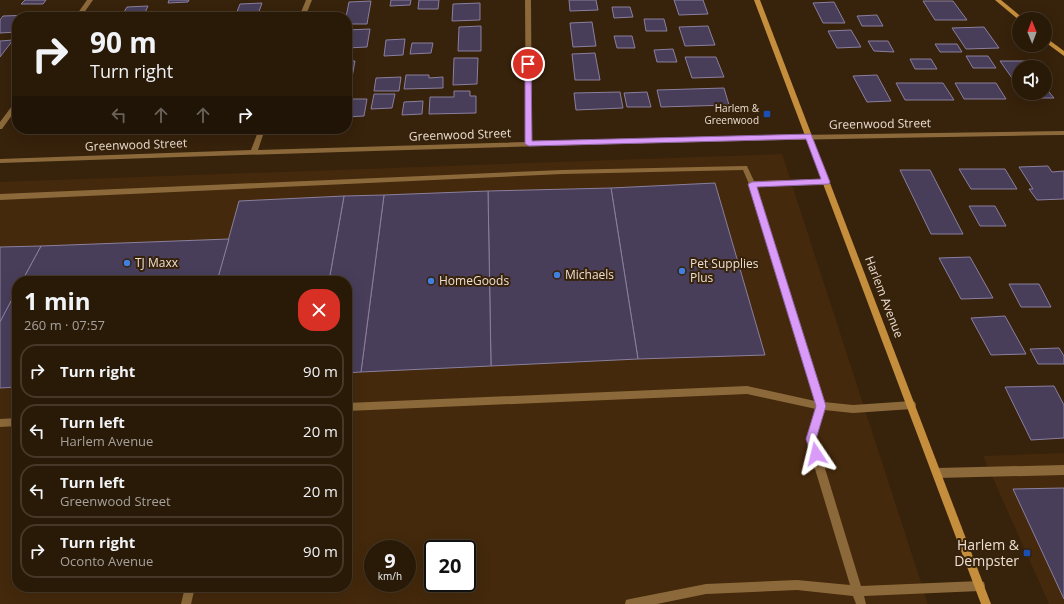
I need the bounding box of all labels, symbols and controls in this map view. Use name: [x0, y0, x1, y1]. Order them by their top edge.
north arrow: [1012, 12, 1052, 52]
map controls: [1012, 12, 1052, 100]
text: 90 m: [90, 23, 157, 61]
icon: right: [24, 28, 76, 80]
pin: [511, 47, 545, 81]
icon: arrive: [517, 53, 539, 75]
text: Turn right: [90, 59, 173, 83]
button: sound: [1012, 60, 1052, 100]
place label: Harlem & Greenwood: [704, 101, 760, 127]
icon: left: [108, 104, 130, 126]
icon: ahead: [150, 104, 172, 126]
icon: ahead: [192, 104, 214, 126]
icon: right: [234, 104, 256, 126]
marker: Harlem & Greenwood: [762, 109, 772, 119]
street label: Greenwood Street: [829, 114, 931, 133]
street label: Greenwood Street: [409, 124, 511, 145]
street label: Greenwood Street: [85, 134, 187, 155]
place label: TJ Maxx: [135, 254, 179, 271]
street label: Harlem Avenue: [861, 254, 908, 340]
place label: Pet Supplies Plus: [690, 255, 759, 286]
marker: TJ Maxx: [122, 258, 132, 268]
place label: Michaels: [565, 266, 614, 283]
marker: Pet Supplies Plus: [677, 266, 687, 276]
marker: Michaels: [552, 270, 562, 280]
place label: HomeGoods: [439, 272, 509, 289]
marker: HomeGoods: [426, 276, 436, 286]
text: 1 min: [24, 284, 91, 317]
button: close: [298, 289, 340, 331]
text: 260 m · 07:57: [24, 316, 105, 334]
icon: right: [26, 360, 48, 382]
text: Turn right: [60, 361, 135, 381]
text: 90 m: [303, 361, 338, 381]
text: Turn left: [60, 412, 125, 432]
icon: left: [26, 420, 48, 442]
text: 20 m: [303, 421, 338, 441]
text: Harlem Avenue: [60, 432, 153, 450]
position arrow: [795, 433, 837, 475]
text: Turn left: [60, 472, 125, 492]
icon: left: [26, 480, 48, 502]
text: 20 m: [303, 481, 338, 501]
text: Greenwood Street: [60, 492, 171, 510]
text: Turn right: [60, 532, 135, 552]
place label: Harlem & Dempster: [954, 535, 1020, 570]
icon: right: [26, 540, 48, 562]
speed limit sign: 20: [424, 540, 476, 592]
text: 90 m: [303, 541, 338, 561]
text: 9: [384, 547, 396, 574]
marker: Harlem & Dempster: [1022, 548, 1032, 558]
text: Oconto Avenue: [60, 552, 153, 570]
text: km/h: [378, 569, 402, 583]

